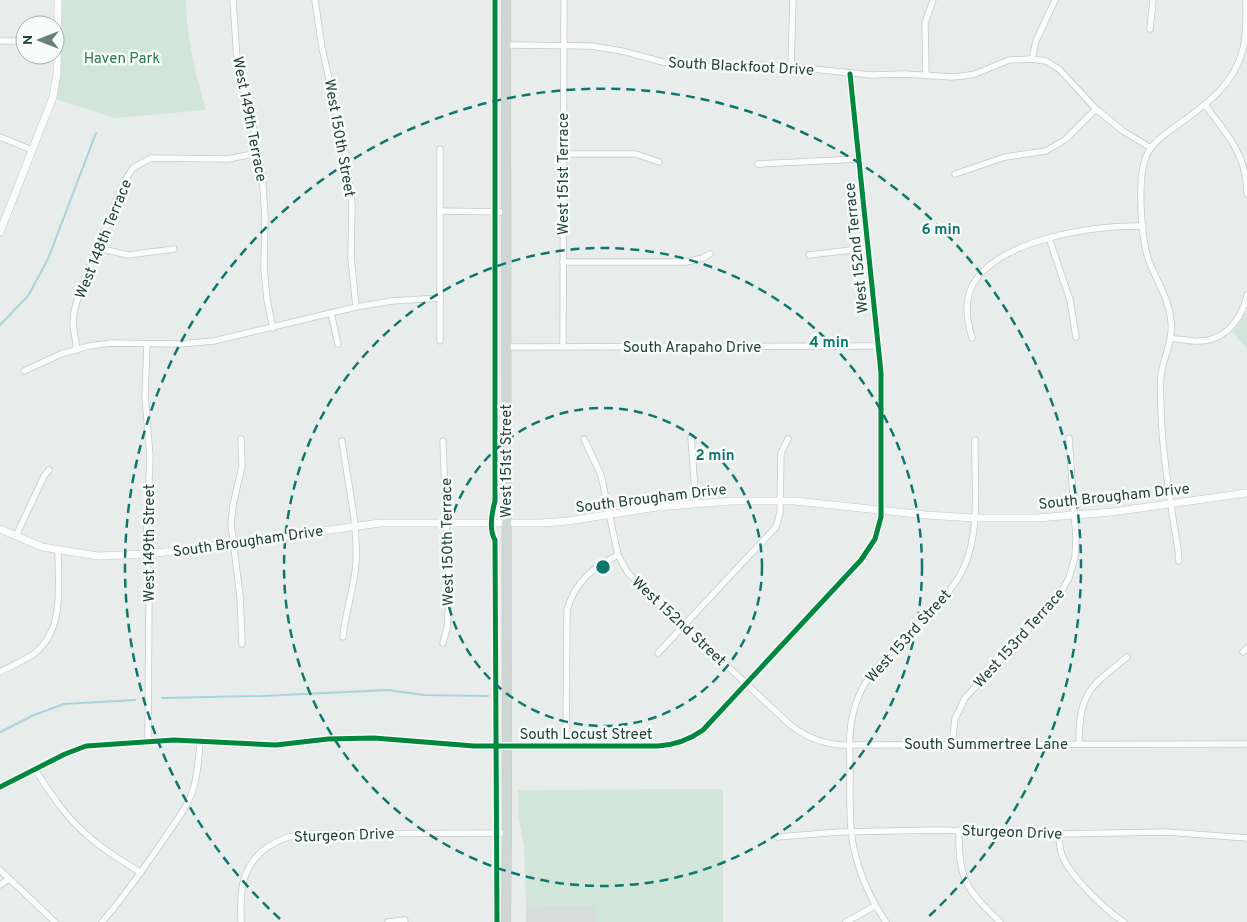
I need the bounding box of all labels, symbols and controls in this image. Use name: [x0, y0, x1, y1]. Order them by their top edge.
north arrow: [15, 15, 65, 65]
text: N: [20, 35, 37, 45]
park label: Haven Park: [84, 50, 160, 69]
street label: South Blackfoot Drive: [667, 54, 814, 81]
street label: West 149th Terrace: [227, 55, 270, 183]
street label: West 150th Street: [319, 78, 358, 199]
street label: West 151st Terrace: [555, 113, 574, 235]
street label: West 148th Terrace: [72, 177, 137, 302]
street label: West 152nd Terrace: [841, 182, 874, 314]
text: 6 min: [921, 221, 961, 240]
text: 4 min: [809, 334, 849, 353]
street label: South Arapaho Drive: [623, 339, 761, 358]
street label: West 151st Street: [498, 404, 517, 518]
text: 2 min: [695, 447, 735, 466]
street label: West 150th Terrace: [438, 478, 459, 606]
street label: South Brougham Drive: [1038, 480, 1191, 515]
street label: South Brougham Drive: [575, 481, 728, 518]
street label: West 149th Street: [141, 484, 160, 602]
street label: South Brougham Drive: [172, 523, 325, 562]
centre of rings: [594, 558, 612, 576]
street label: West 152nd Street: [627, 573, 729, 671]
street label: West 153rd Terrace: [970, 585, 1070, 693]
street label: West 153rd Street: [862, 586, 956, 688]
street label: South Locust Street: [519, 726, 653, 745]
street label: South Summertree Lane: [904, 736, 1068, 755]
street label: Sturgeon Drive: [961, 822, 1063, 845]
street label: Sturgeon Drive: [293, 825, 395, 848]

